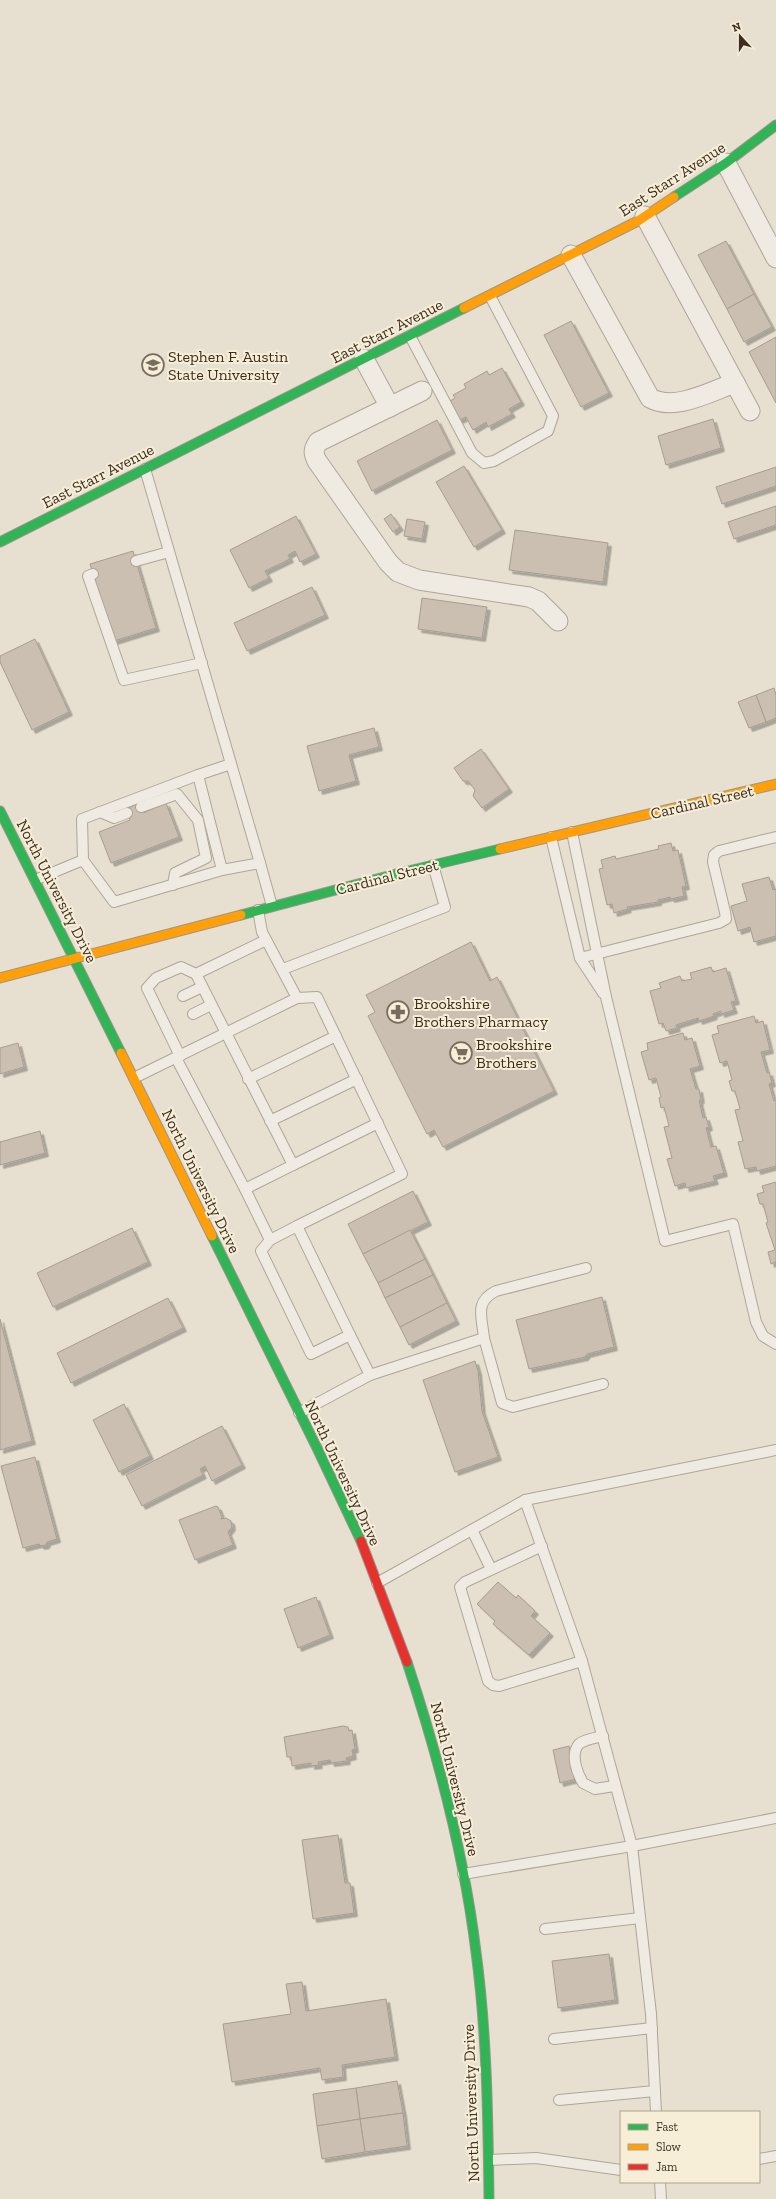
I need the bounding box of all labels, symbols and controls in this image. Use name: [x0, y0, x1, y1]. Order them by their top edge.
north arrow: [720, 16, 760, 56]
text: N: [730, 19, 743, 35]
street label: East Starr Avenue: [615, 138, 729, 220]
street label: East Starr Avenue: [328, 295, 446, 367]
place label: Stephen F. Austin State University: [168, 347, 289, 384]
school or university icon: Stephen F. Austin State University: [140, 352, 166, 378]
street label: East Starr Avenue: [39, 440, 157, 512]
street label: Cardinal Street: [649, 781, 755, 823]
street label: North University Drive: [13, 816, 101, 966]
street label: Cardinal Street: [334, 855, 440, 899]
place label: Brookshire Brothers Pharmacy: [414, 994, 549, 1031]
pharmacy icon: Brookshire Brothers Pharmacy: [385, 999, 411, 1025]
place label: Brookshire Brothers: [476, 1035, 552, 1072]
supermarket icon: Brookshire Brothers: [448, 1040, 474, 1066]
street label: North University Drive: [158, 1106, 244, 1256]
street label: North University Drive: [301, 1397, 385, 1549]
street label: North University Drive: [427, 1700, 483, 1858]
street label: North University Drive: [459, 2024, 483, 2182]
legend: [620, 2111, 760, 2183]
text: Fast: [656, 2120, 679, 2134]
text: Slow: [656, 2140, 682, 2154]
text: Jam: [656, 2160, 678, 2174]

